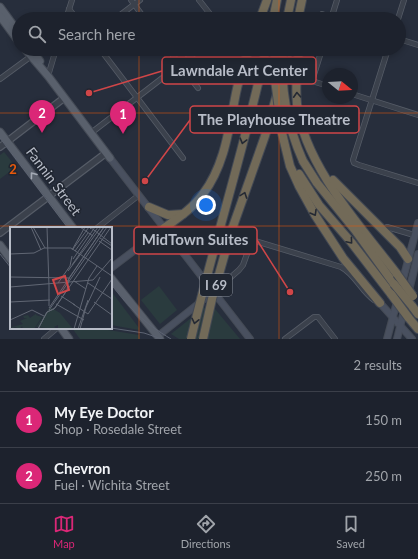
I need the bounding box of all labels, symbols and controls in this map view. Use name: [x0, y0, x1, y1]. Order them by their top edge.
search box: [12, 12, 406, 56]
icon: search: [26, 23, 48, 45]
text: Search here: [58, 25, 135, 43]
callout: Lawndale Art Center: [162, 57, 316, 84]
text: Lawndale Art Center: [170, 61, 308, 79]
north arrow: [322, 68, 358, 104]
one-way arrow: [292, 92, 301, 98]
pin: 2: [29, 100, 55, 133]
pin: 1: [110, 101, 136, 134]
callout: The Playhouse Theatre: [190, 106, 359, 133]
text: The Playhouse Theatre: [198, 110, 350, 128]
one-way arrow: [239, 137, 248, 144]
street label: Fannin Street: [23, 143, 85, 219]
text: 2: [9, 161, 17, 177]
one-way arrow: [30, 172, 37, 179]
one-way arrow: [239, 191, 247, 198]
your location: [196, 195, 216, 215]
one-way arrow: [310, 209, 317, 216]
inset map: [10, 227, 112, 329]
callout: MidTown Suites: [134, 227, 257, 254]
text: MidTown Suites: [142, 230, 249, 248]
one-way arrow: [345, 236, 352, 244]
road number: I 69: [200, 274, 232, 296]
one-way arrow: [192, 318, 200, 324]
text: Nearby: [16, 355, 71, 376]
text: 2 results: [354, 357, 402, 373]
text: My Eye Doctor: [54, 403, 154, 421]
text: 1: [25, 412, 33, 428]
text: 150 m: [365, 412, 402, 428]
text: Shop · Rosedale Street: [54, 421, 182, 437]
text: Chevron: [54, 459, 111, 477]
text: 2: [25, 468, 33, 484]
text: 250 m: [365, 468, 402, 484]
text: Fuel · Wichita Street: [54, 477, 170, 493]
tab: Map: [53, 513, 75, 550]
tab: Directions: [181, 513, 230, 550]
tab: Saved: [336, 513, 365, 550]

